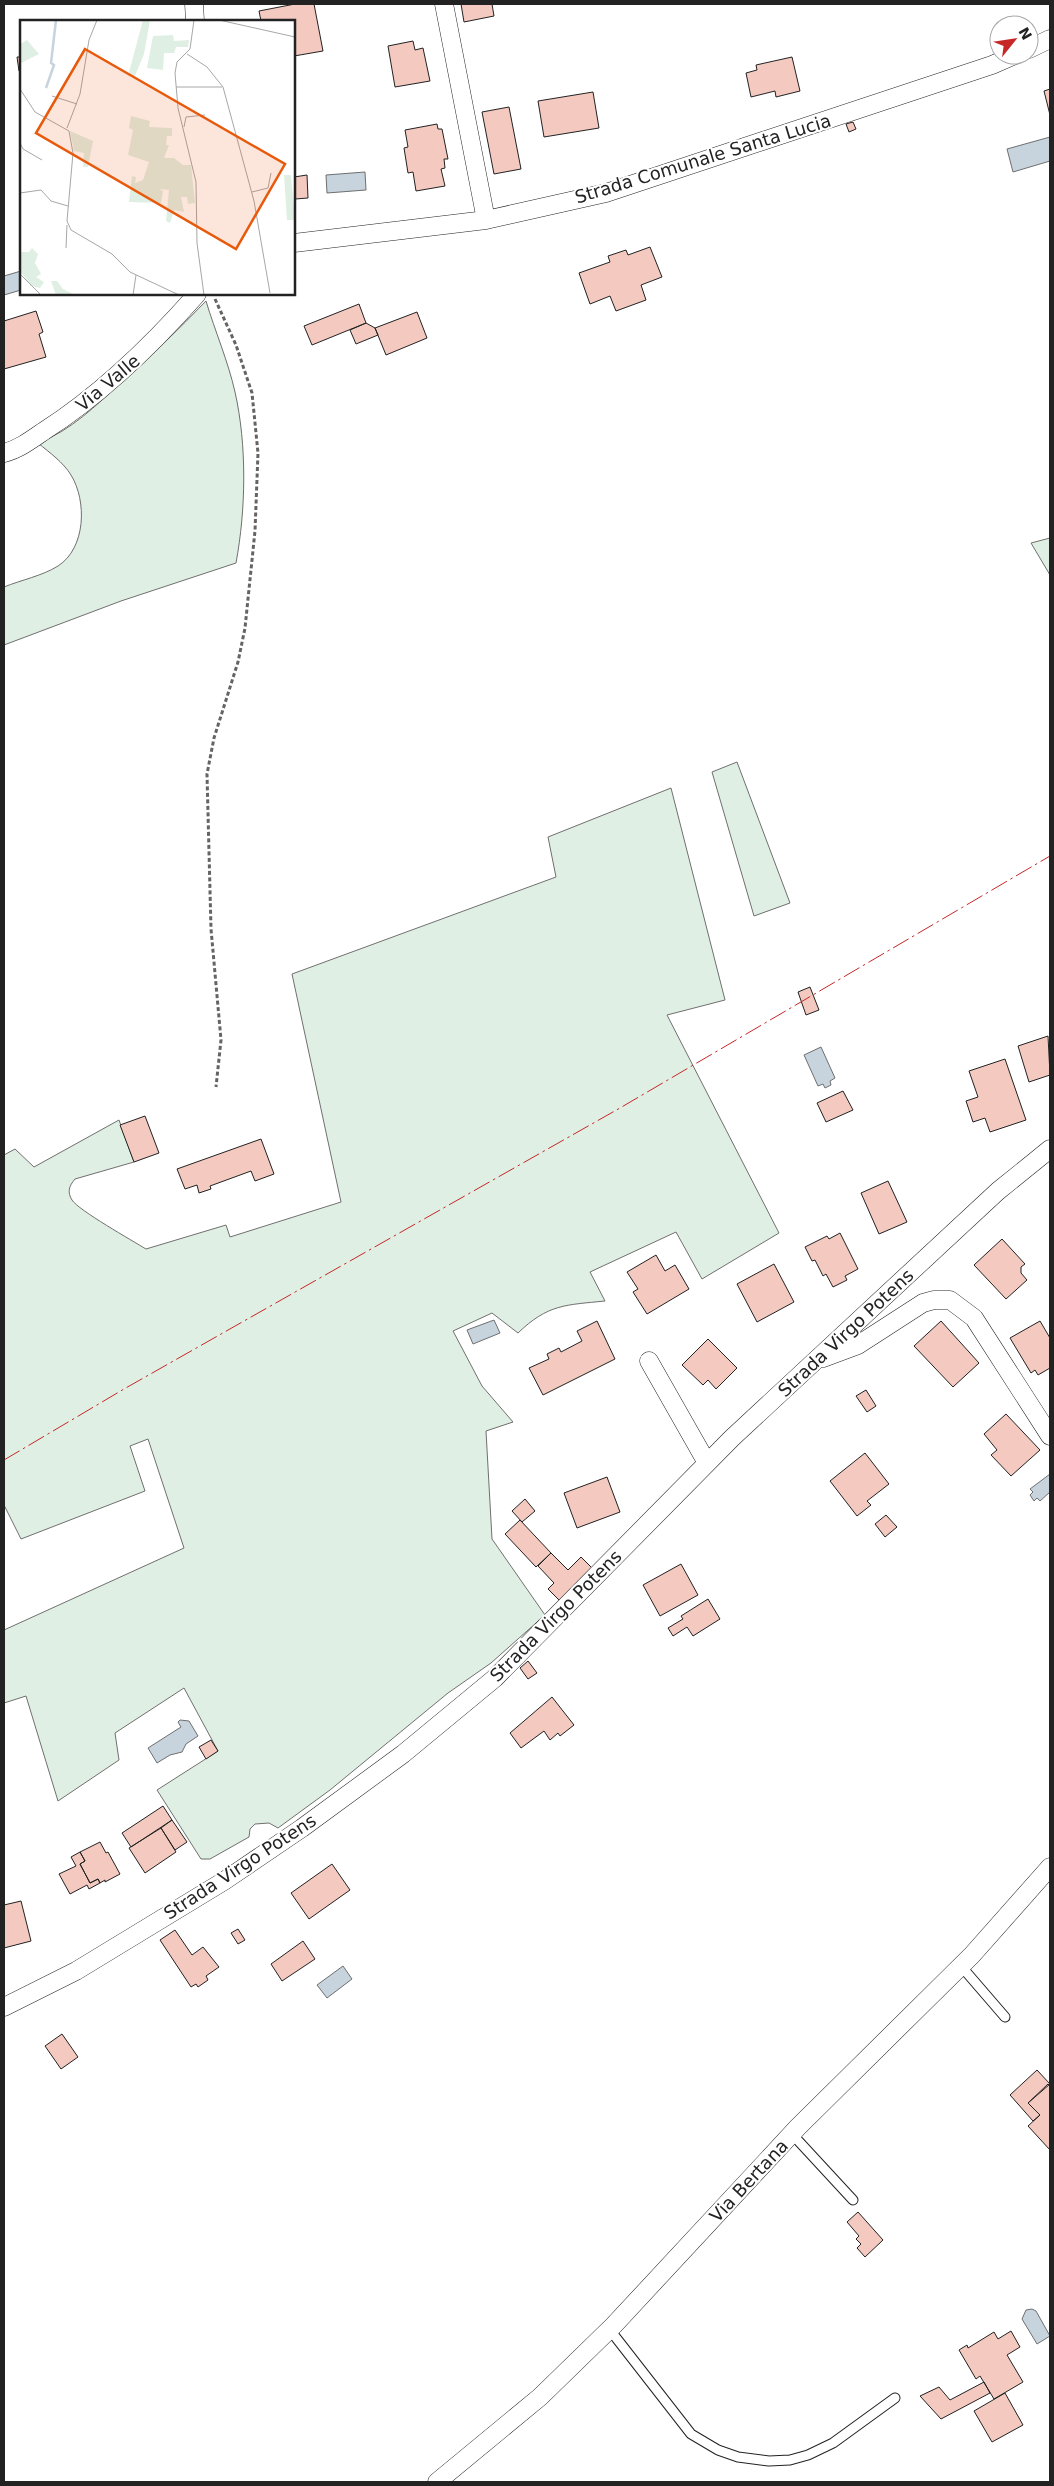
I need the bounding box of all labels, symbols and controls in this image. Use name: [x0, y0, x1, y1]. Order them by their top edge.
north arrow: [989, 15, 1039, 65]
inset map: [20, 20, 295, 295]
text: N: [1015, 24, 1035, 43]
street label: Strada Comunale Santa Lucia: [572, 110, 833, 208]
street label: Via Valle: [72, 350, 144, 415]
street label: Strada Virgo Potens: [774, 1264, 918, 1401]
street label: Strada Virgo Potens: [485, 1545, 626, 1686]
street label: Strada Virgo Potens: [160, 1809, 320, 1924]
street label: Via Bertana: [705, 2135, 792, 2226]

